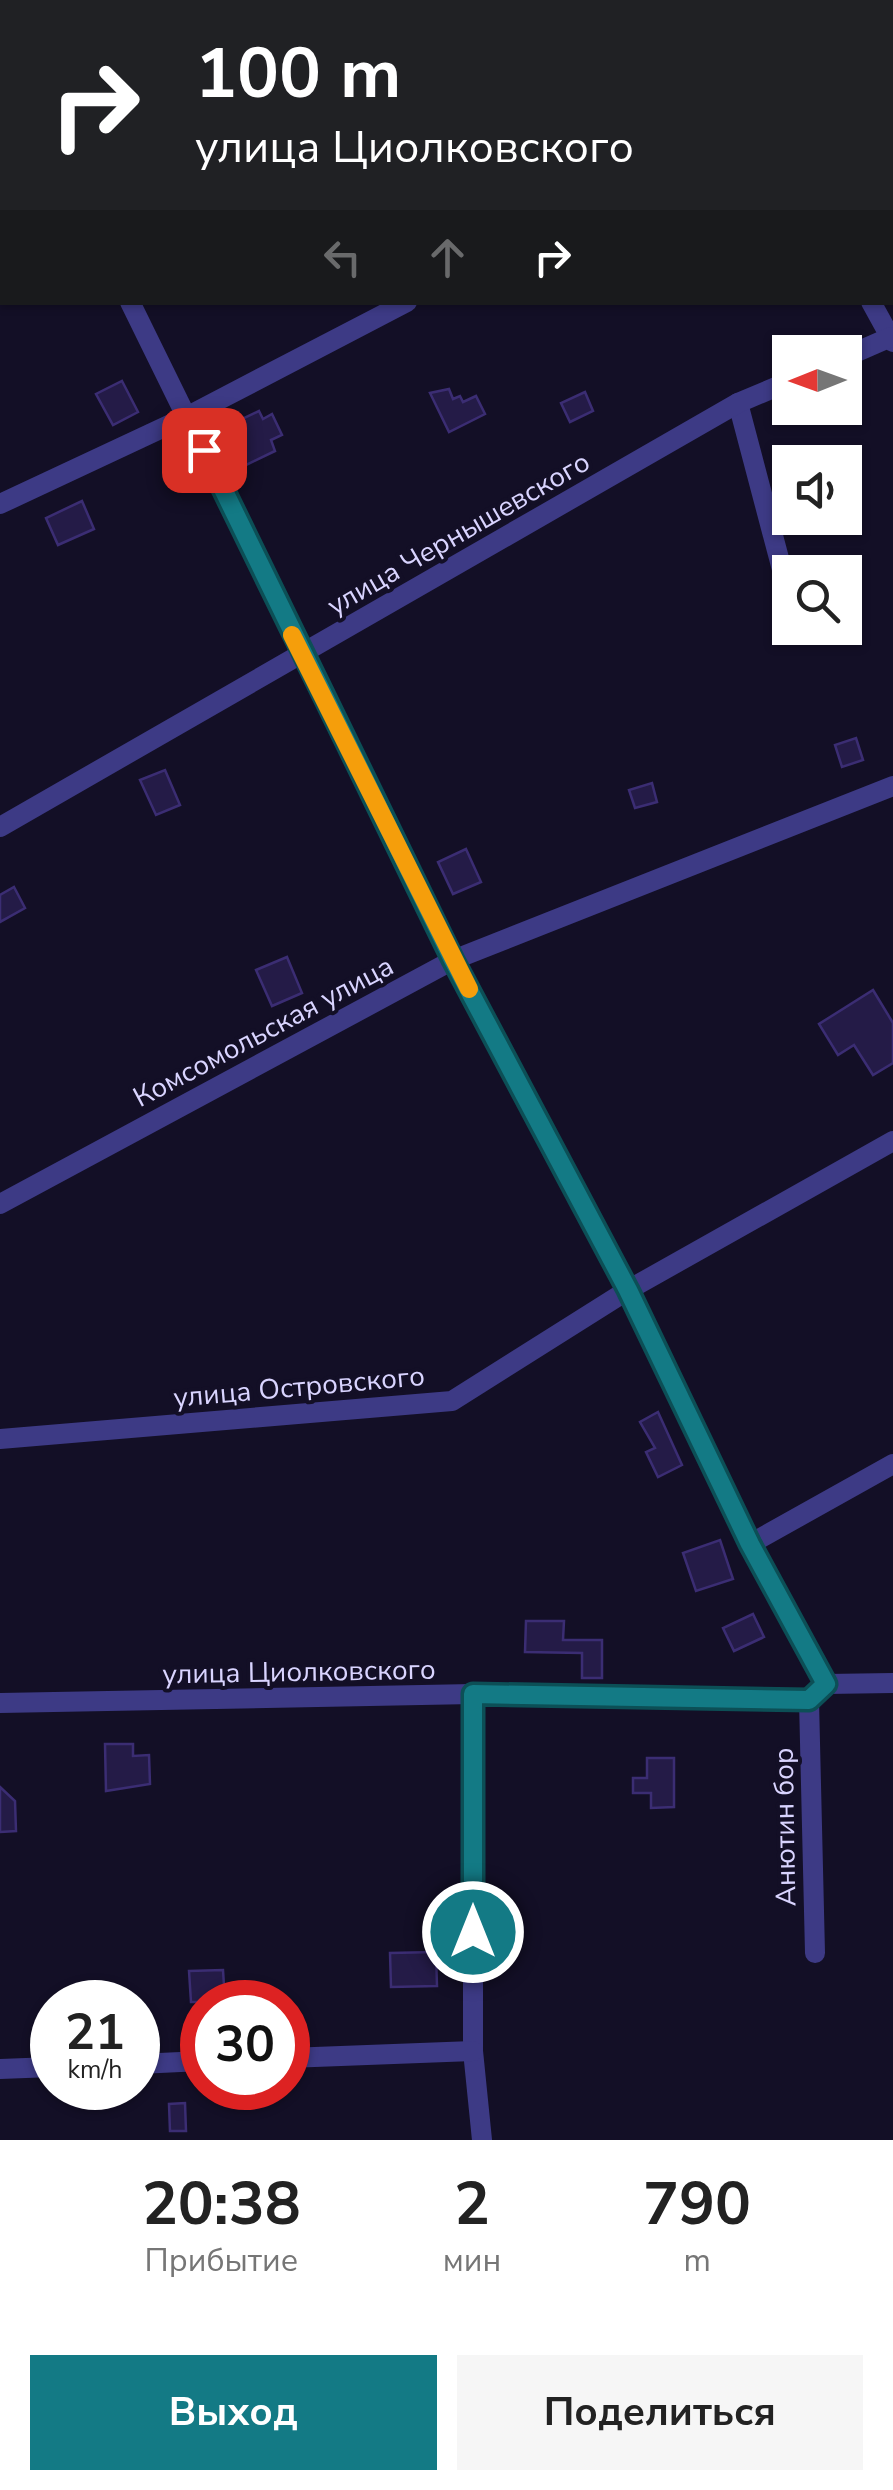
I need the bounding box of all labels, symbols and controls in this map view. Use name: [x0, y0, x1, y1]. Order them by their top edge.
text: 100 m: [195, 26, 401, 122]
icon: right: [30, 40, 160, 170]
text: улица Циолковского: [195, 117, 634, 178]
icon: left: [315, 230, 370, 285]
icon: ahead: [420, 230, 475, 285]
icon: right: [525, 230, 580, 285]
north arrow: [772, 335, 862, 425]
map controls: [772, 335, 862, 645]
pin: [162, 408, 247, 493]
icon: arrive: [177, 423, 232, 478]
street label: улица Чернышевского: [320, 443, 597, 625]
button: sound: [772, 445, 862, 535]
button: search: [772, 555, 862, 645]
street label: Комсомольская улица: [127, 947, 400, 1117]
street label: улица Островского: [172, 1357, 426, 1417]
street label: улица Циолковского: [162, 1651, 436, 1693]
street label: Анютин бор: [765, 1747, 805, 1907]
position arrow: [421, 1880, 525, 1984]
speed limit sign: 30: [180, 1980, 310, 2110]
text: 21: [65, 1998, 125, 2067]
text: km/h: [67, 2053, 123, 2087]
text: 20:38: [142, 2163, 301, 2245]
text: 2: [454, 2163, 490, 2245]
text: 790: [643, 2163, 751, 2245]
text: Прибытие: [145, 2239, 298, 2282]
text: мин: [443, 2239, 501, 2282]
text: m: [683, 2239, 711, 2282]
button: Выход: [30, 2355, 437, 2470]
button: Поделиться: [457, 2355, 863, 2470]

